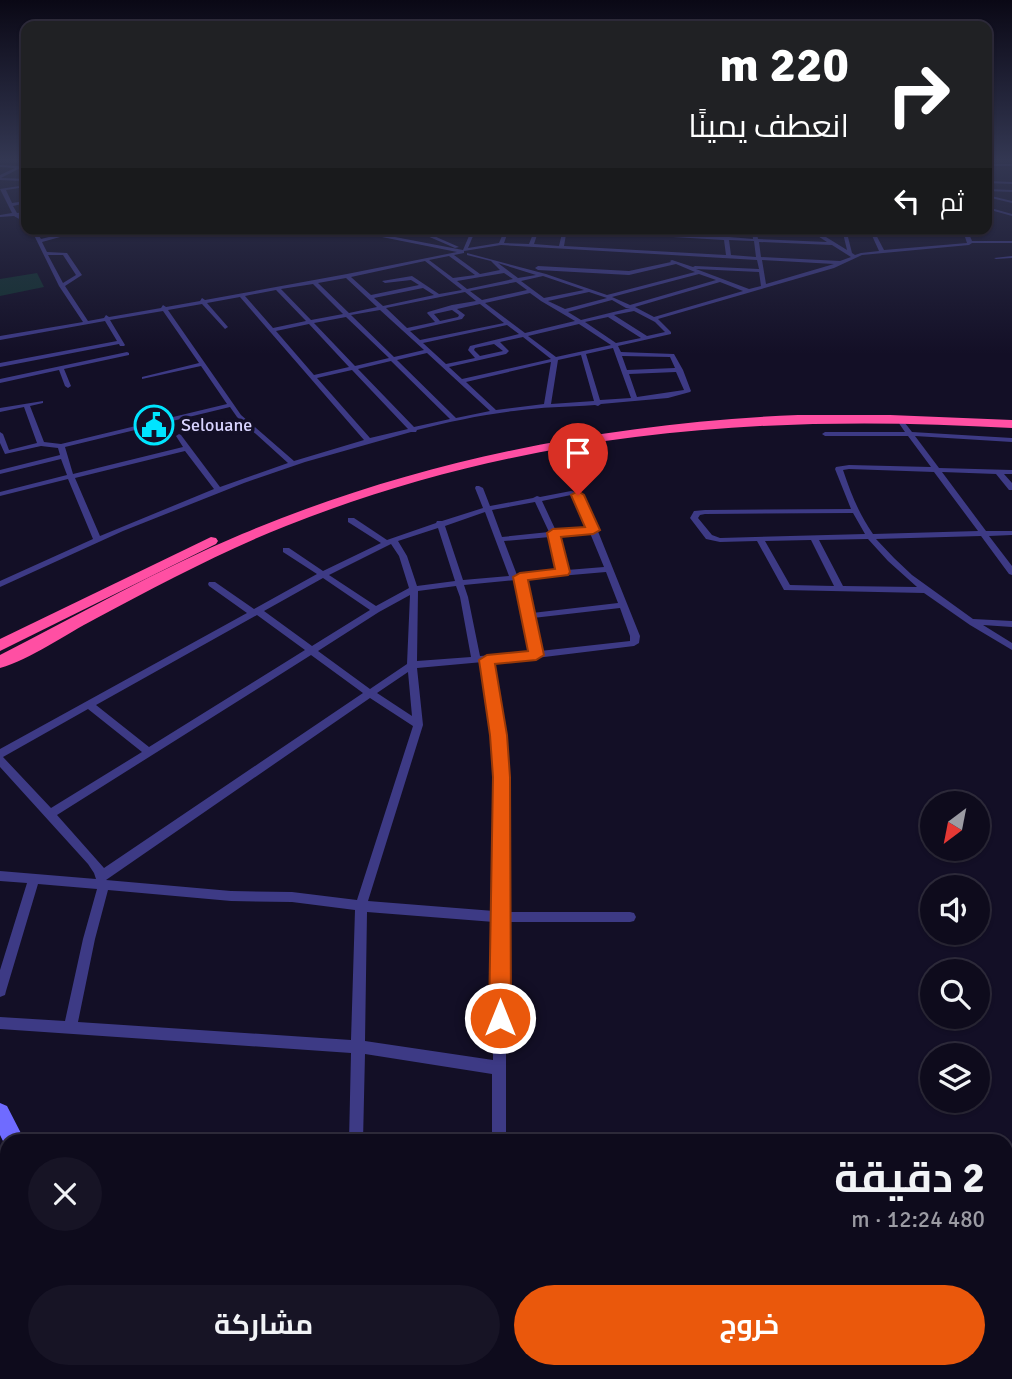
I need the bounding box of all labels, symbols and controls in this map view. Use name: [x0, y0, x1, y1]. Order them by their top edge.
text: 220 m: [719, 35, 849, 95]
icon: right: [873, 49, 964, 140]
text: انعطف يمينًا: [688, 107, 849, 146]
icon: left: [888, 182, 926, 220]
text: ثم: [940, 187, 964, 219]
public building icon: Selouane: [133, 404, 175, 446]
place label: Selouane: [181, 414, 252, 436]
pin: [548, 423, 608, 495]
icon: arrive: [559, 434, 597, 472]
north arrow: [920, 791, 990, 861]
map controls: [920, 791, 990, 1113]
button: sound: [920, 875, 990, 945]
button: search: [920, 959, 990, 1029]
position arrow: [463, 981, 537, 1055]
button: layers: [920, 1043, 990, 1113]
text: 2 دقيقة: [834, 1153, 985, 1204]
button: close: [28, 1157, 102, 1231]
text: 480 m · 12:24: [851, 1205, 985, 1234]
button: مشاركة: [28, 1285, 500, 1365]
button: خروج: [514, 1285, 985, 1365]

